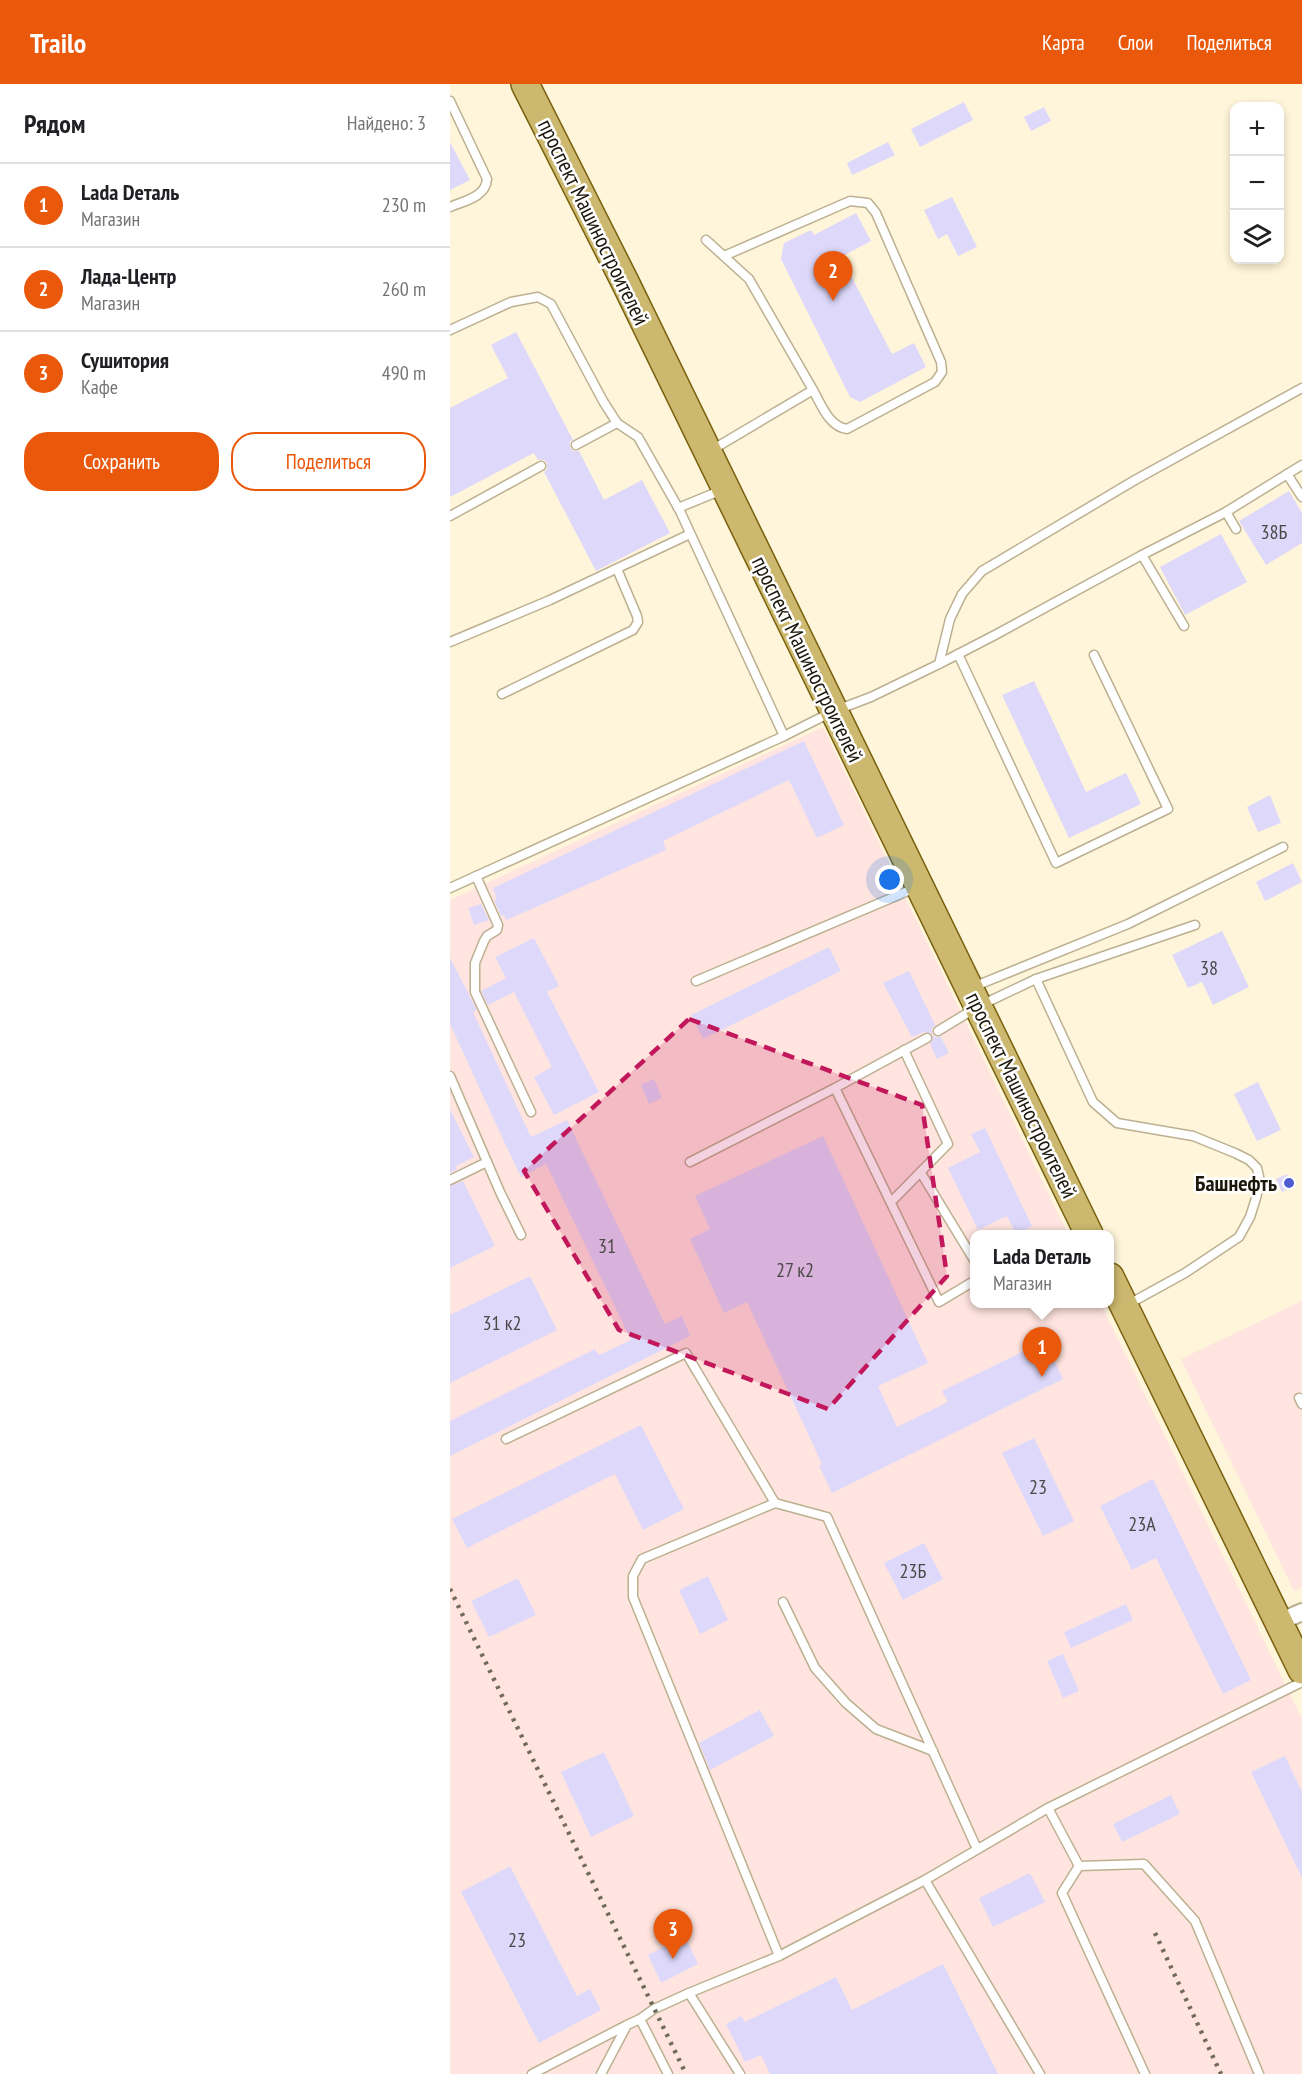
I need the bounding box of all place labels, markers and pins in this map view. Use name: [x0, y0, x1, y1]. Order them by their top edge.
pin: 2: [814, 252, 853, 301]
place label: Башнефть: [1195, 1169, 1277, 1197]
marker: Башнефть: [1282, 1176, 1296, 1190]
pin: 1: [1022, 1328, 1062, 1377]
pin: 3: [654, 1910, 692, 1959]

